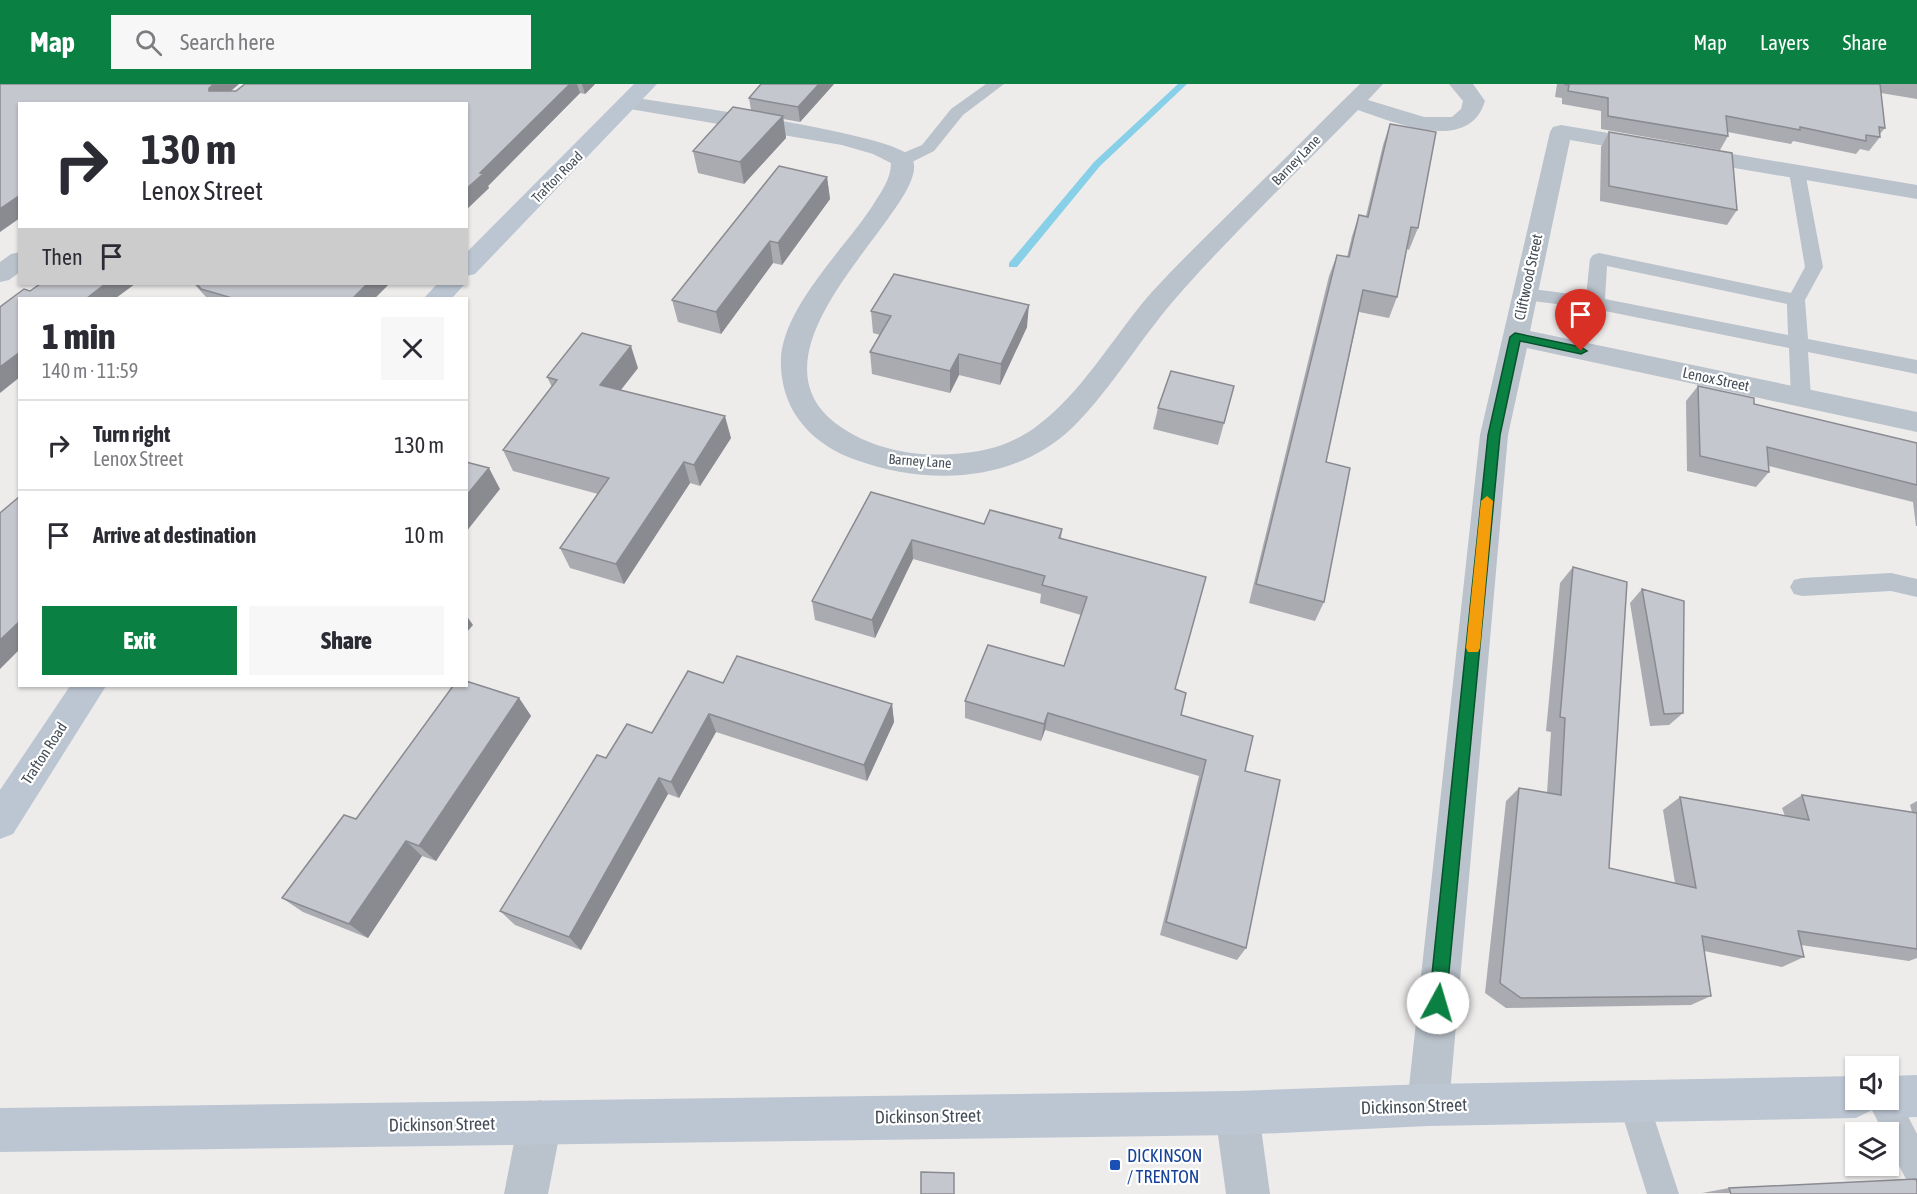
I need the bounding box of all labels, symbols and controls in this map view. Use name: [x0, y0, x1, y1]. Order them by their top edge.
search box: [111, 15, 531, 69]
text: Map: [30, 26, 75, 58]
icon: search: [132, 26, 165, 59]
text: Search here: [180, 29, 275, 55]
text: Map: [1693, 30, 1727, 54]
text: Layers: [1760, 30, 1810, 54]
text: Share: [1843, 30, 1887, 54]
text: 130 m: [141, 125, 236, 173]
icon: right: [42, 126, 120, 204]
street label: Barney Lane: [1268, 132, 1324, 188]
street label: Trafton Road: [528, 148, 586, 206]
text: Lenox Street: [141, 175, 263, 206]
street label: Cliftwood Street: [1511, 232, 1545, 322]
icon: arrive: [95, 240, 128, 273]
text: Then: [42, 244, 83, 270]
pin: [1555, 289, 1606, 351]
icon: arrive: [1564, 298, 1597, 331]
text: 1 min: [42, 315, 116, 357]
button: close: [381, 317, 444, 380]
text: 140 m · 11:59: [42, 359, 138, 382]
street label: Lenox Street: [1681, 364, 1751, 394]
text: Turn right: [93, 421, 170, 447]
icon: right: [42, 429, 75, 462]
text: 130 m: [394, 432, 444, 458]
text: Lenox Street: [93, 447, 183, 470]
street label: Barney Lane: [888, 451, 952, 471]
icon: arrive: [42, 519, 75, 552]
text: Arrive at destination: [93, 522, 256, 548]
text: 10 m: [404, 522, 444, 548]
button: Exit: [42, 606, 237, 675]
button: Share: [249, 606, 444, 675]
street label: Trafton Road: [18, 719, 70, 787]
position arrow: [1406, 971, 1470, 1035]
map controls: [1845, 1056, 1899, 1176]
button: sound: [1845, 1056, 1899, 1110]
street label: Dickinson Street: [1360, 1094, 1468, 1118]
street label: Dickinson Street: [875, 1105, 981, 1127]
street label: Dickinson Street: [389, 1113, 495, 1135]
button: layers: [1845, 1122, 1899, 1176]
place label: DICKINSON / TRENTON: [1127, 1145, 1203, 1187]
marker: DICKINSON / TRENTON: [1108, 1158, 1122, 1172]

